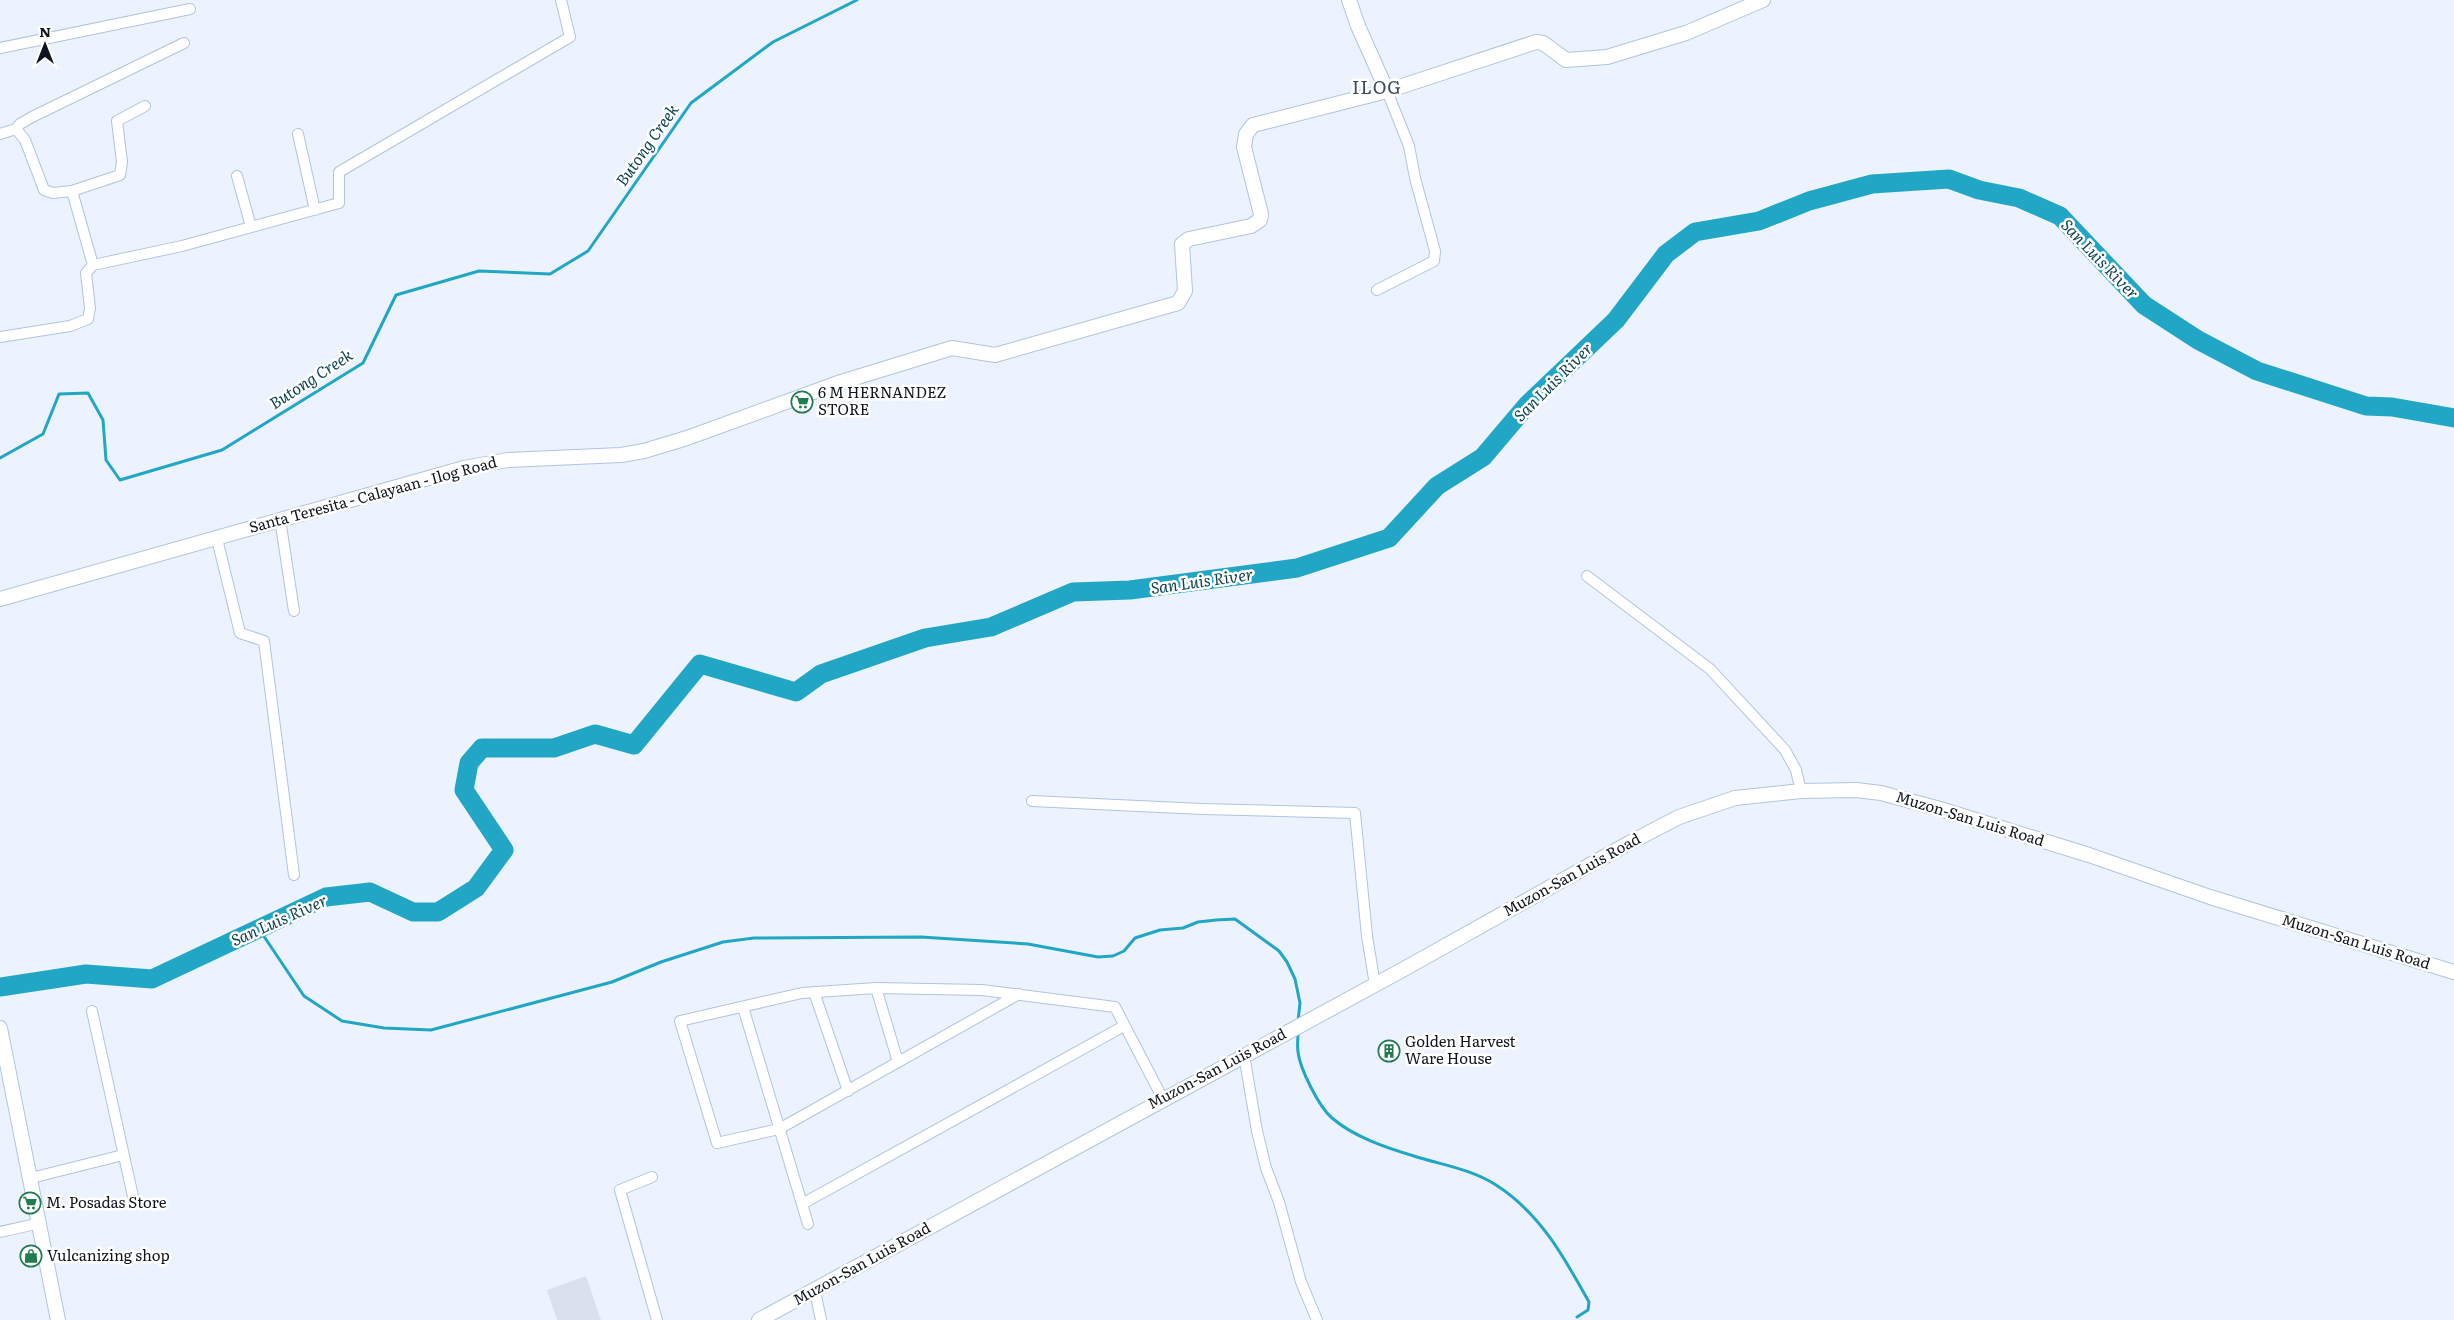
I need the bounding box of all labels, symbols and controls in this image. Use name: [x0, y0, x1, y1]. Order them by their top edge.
north arrow: [20, 20, 70, 70]
text: N: [39, 21, 51, 41]
district label: ILOG: [1352, 73, 1402, 100]
water label: Butong Creek: [609, 98, 683, 190]
water label: San Luis River: [2056, 213, 2145, 304]
water label: San Luis River: [1507, 336, 1597, 426]
water label: Butong Creek: [264, 342, 357, 414]
place label: 6 M HERNANDEZ STORE: [818, 380, 946, 420]
supermarket icon: 6 M HERNANDEZ STORE: [790, 390, 814, 414]
street label: Santa Teresita - Calayaan - Ilog Road: [246, 449, 499, 538]
water label: San Luis River: [1149, 561, 1255, 599]
street label: Muzon-San Luis Road: [1893, 784, 2048, 851]
street label: Muzon-San Luis Road: [1498, 826, 1644, 921]
water label: San Luis River: [227, 887, 331, 951]
street label: Muzon-San Luis Road: [2279, 907, 2434, 974]
street label: Muzon-San Luis Road: [1143, 1021, 1290, 1114]
place label: Golden Harvest Ware House: [1405, 1029, 1516, 1069]
building icon: Golden Harvest Ware House: [1377, 1039, 1401, 1063]
place label: M. Posadas Store: [46, 1190, 167, 1213]
supermarket icon: M. Posadas Store: [18, 1191, 42, 1215]
street label: Muzon-San Luis Road: [788, 1215, 934, 1310]
place label: Vulcanizing shop: [47, 1243, 170, 1266]
shop icon: Vulcanizing shop: [19, 1244, 43, 1268]

